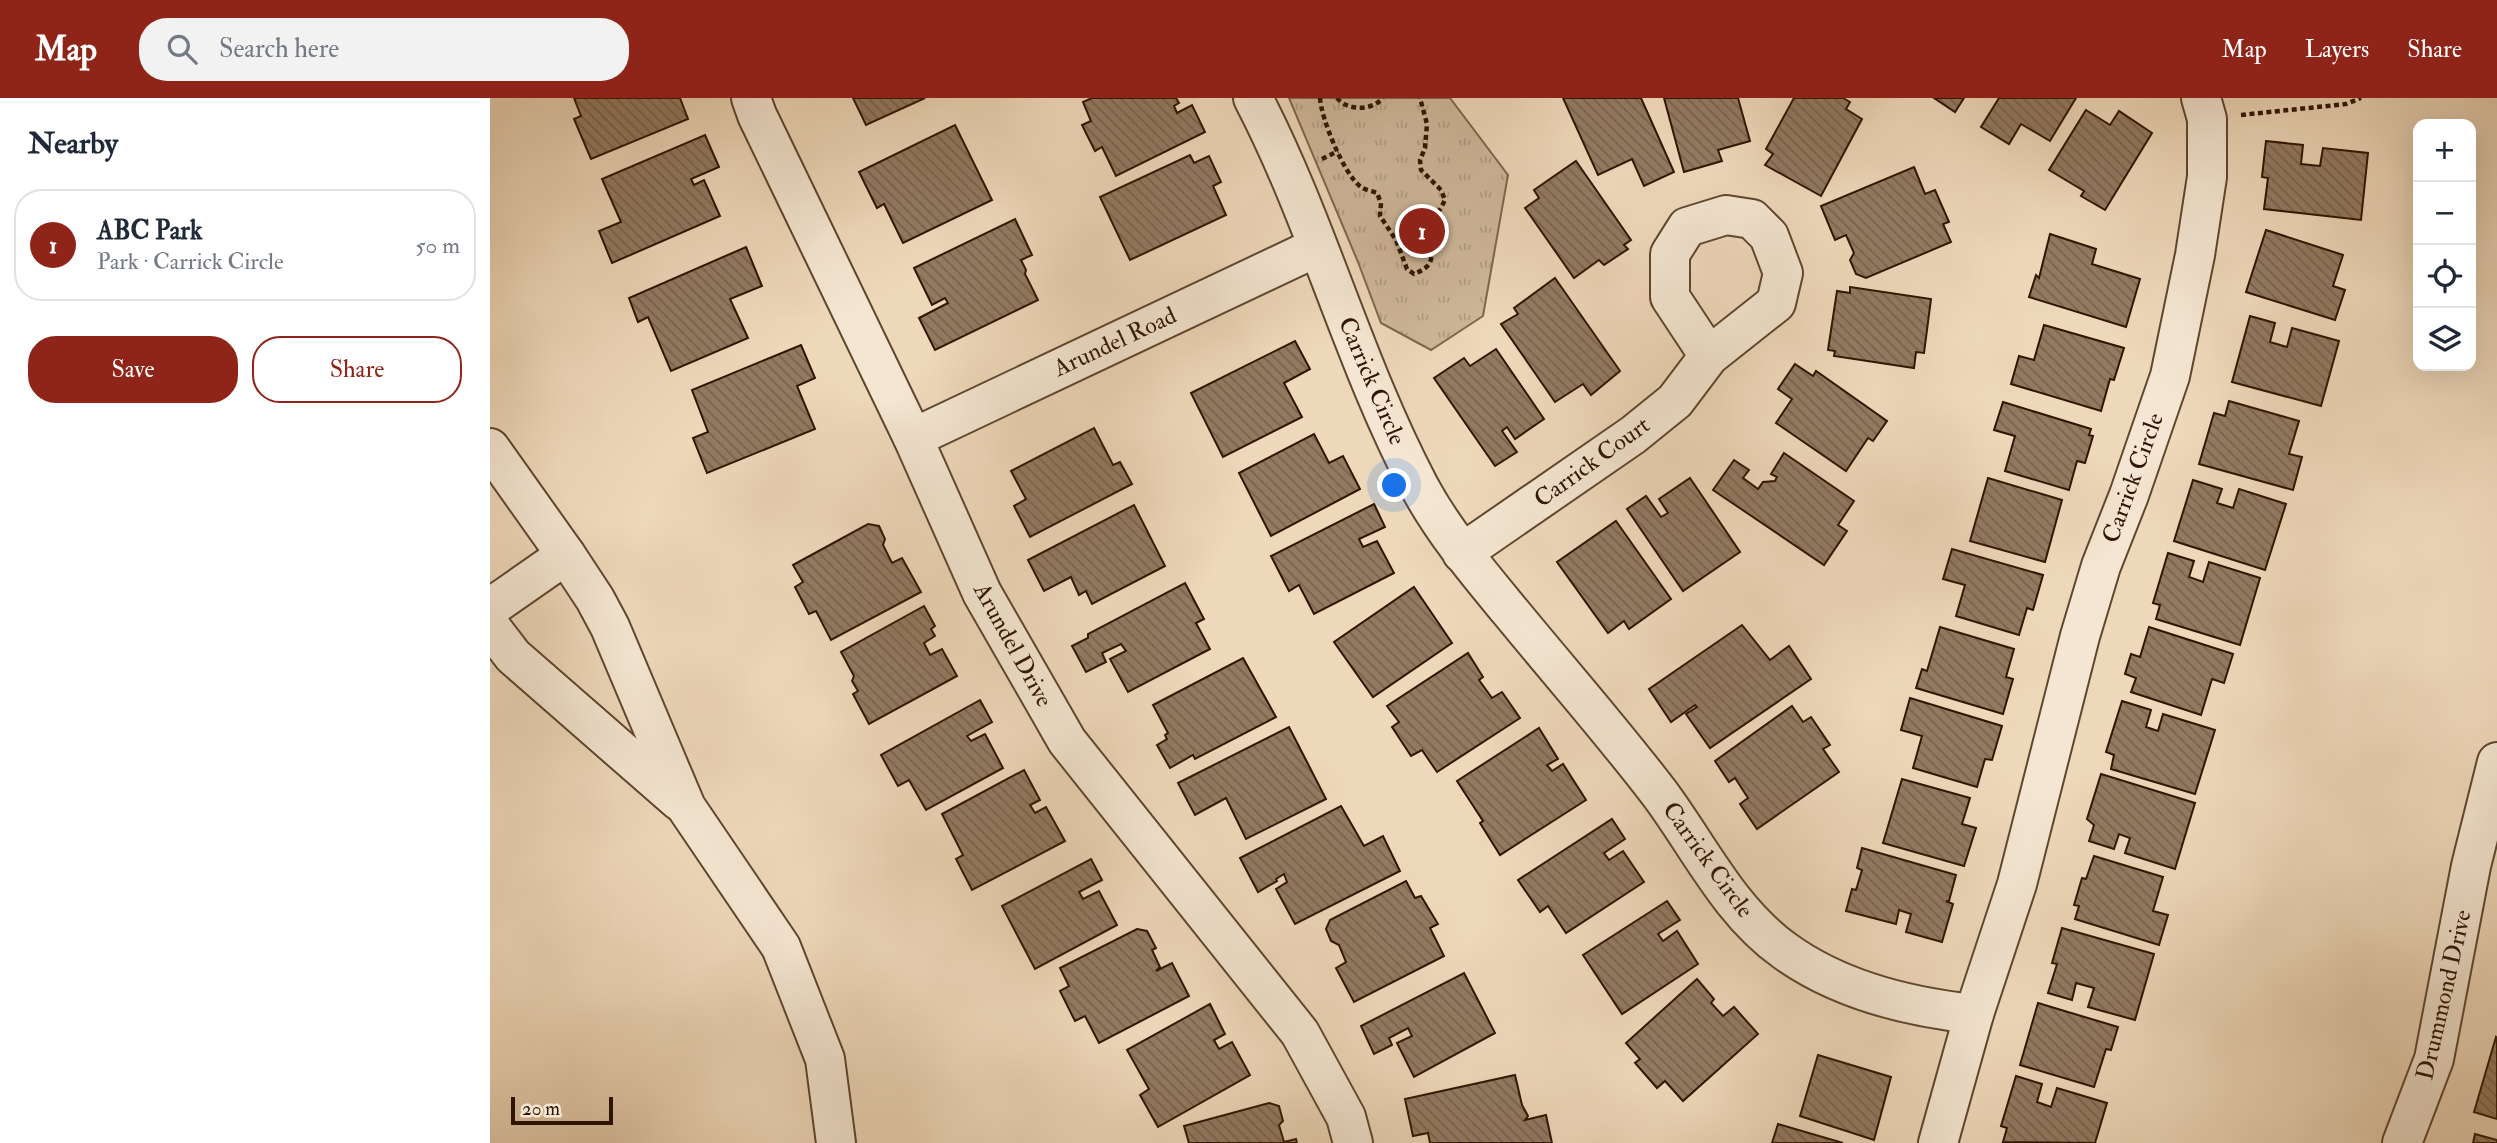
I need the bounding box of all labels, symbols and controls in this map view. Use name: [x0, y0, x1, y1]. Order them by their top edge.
search box: [139, 18, 629, 81]
text: Map: [35, 29, 97, 70]
icon: search: [163, 30, 201, 68]
text: Search here: [219, 33, 339, 65]
text: Map: [2222, 34, 2267, 65]
text: Layers: [2305, 34, 2369, 65]
text: Share: [2407, 34, 2462, 65]
map controls: [2413, 119, 2476, 371]
button: +: [2413, 119, 2476, 182]
text: Nearby: [28, 125, 118, 162]
button: −: [2413, 182, 2476, 245]
pin: 1: [1399, 205, 1445, 257]
text: ABC Park: [97, 215, 202, 247]
text: 1: [49, 231, 57, 260]
text: 50 m: [416, 231, 460, 260]
button: locate: [2413, 245, 2476, 308]
text: Park · Carrick Circle: [97, 247, 284, 276]
street label: Arundel Road: [1048, 300, 1182, 384]
button: layers: [2413, 308, 2476, 371]
street label: Carrick Circle: [1331, 312, 1413, 450]
button: Save: [28, 336, 238, 403]
button: Share: [252, 336, 462, 403]
street label: Carrick Court: [1528, 409, 1656, 515]
street label: Carrick Circle: [2095, 409, 2171, 547]
your location: [1377, 468, 1411, 502]
street label: Arundel Drive: [966, 577, 1060, 712]
street label: Carrick Circle: [1655, 796, 1761, 924]
street label: Drummond Drive: [2409, 907, 2479, 1083]
scale bar: [511, 1094, 612, 1126]
text: 20 m: [522, 1097, 560, 1121]

